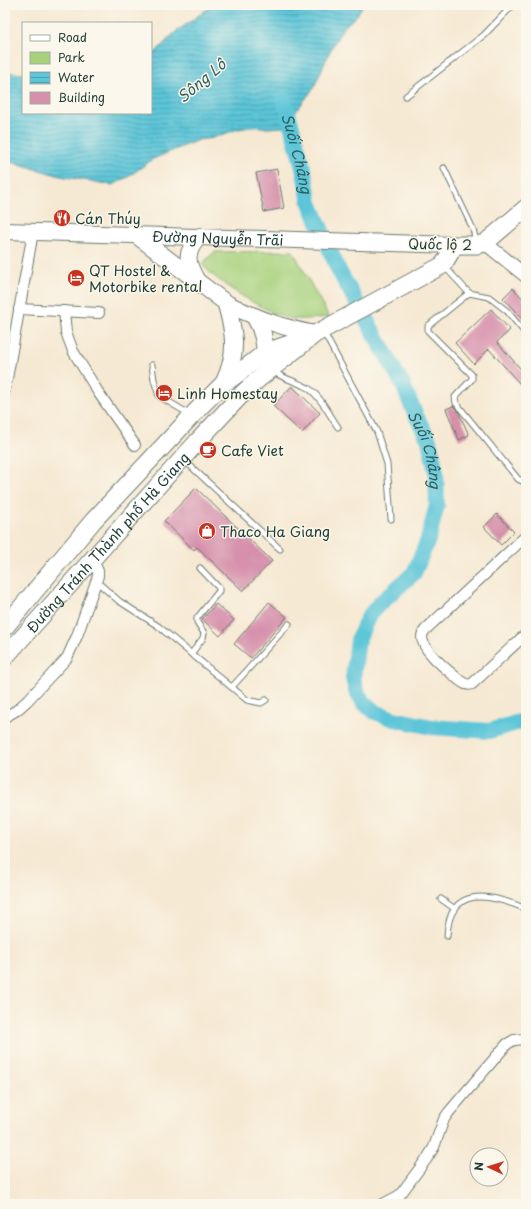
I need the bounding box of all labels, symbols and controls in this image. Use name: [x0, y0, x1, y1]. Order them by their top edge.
legend: [22, 22, 152, 114]
text: Road: [58, 28, 87, 46]
text: Park: [58, 48, 85, 66]
water label: Sông Lô: [172, 52, 232, 107]
text: Water: [58, 68, 95, 86]
text: Building: [58, 88, 105, 106]
water label: Suối Châng: [277, 110, 320, 197]
restaurant icon: Cán Thúy: [52, 208, 72, 228]
place label: Cán Thúy: [75, 208, 141, 229]
street label: Đường Nguyễn Trãi: [152, 225, 284, 250]
street label: Quốc lộ 2: [408, 233, 472, 255]
place label: QT Hostel & Motorbike rental: [89, 260, 202, 297]
hotel icon: QT Hostel & Motorbike rental: [66, 268, 86, 288]
hotel icon: Linh Homestay: [154, 383, 174, 403]
place label: Linh Homestay: [177, 383, 278, 404]
water label: Suối Châng: [403, 406, 448, 490]
cafe icon: Cafe Viet: [198, 440, 218, 460]
place label: Cafe Viet: [221, 440, 284, 461]
street label: Đường Tránh Thành phố Hà Giang: [21, 447, 194, 637]
shop icon: Thaco Ha Giang: [197, 521, 217, 541]
place label: Thaco Ha Giang: [220, 521, 330, 542]
north arrow: [469, 1147, 509, 1187]
text: N: [470, 1161, 487, 1171]

